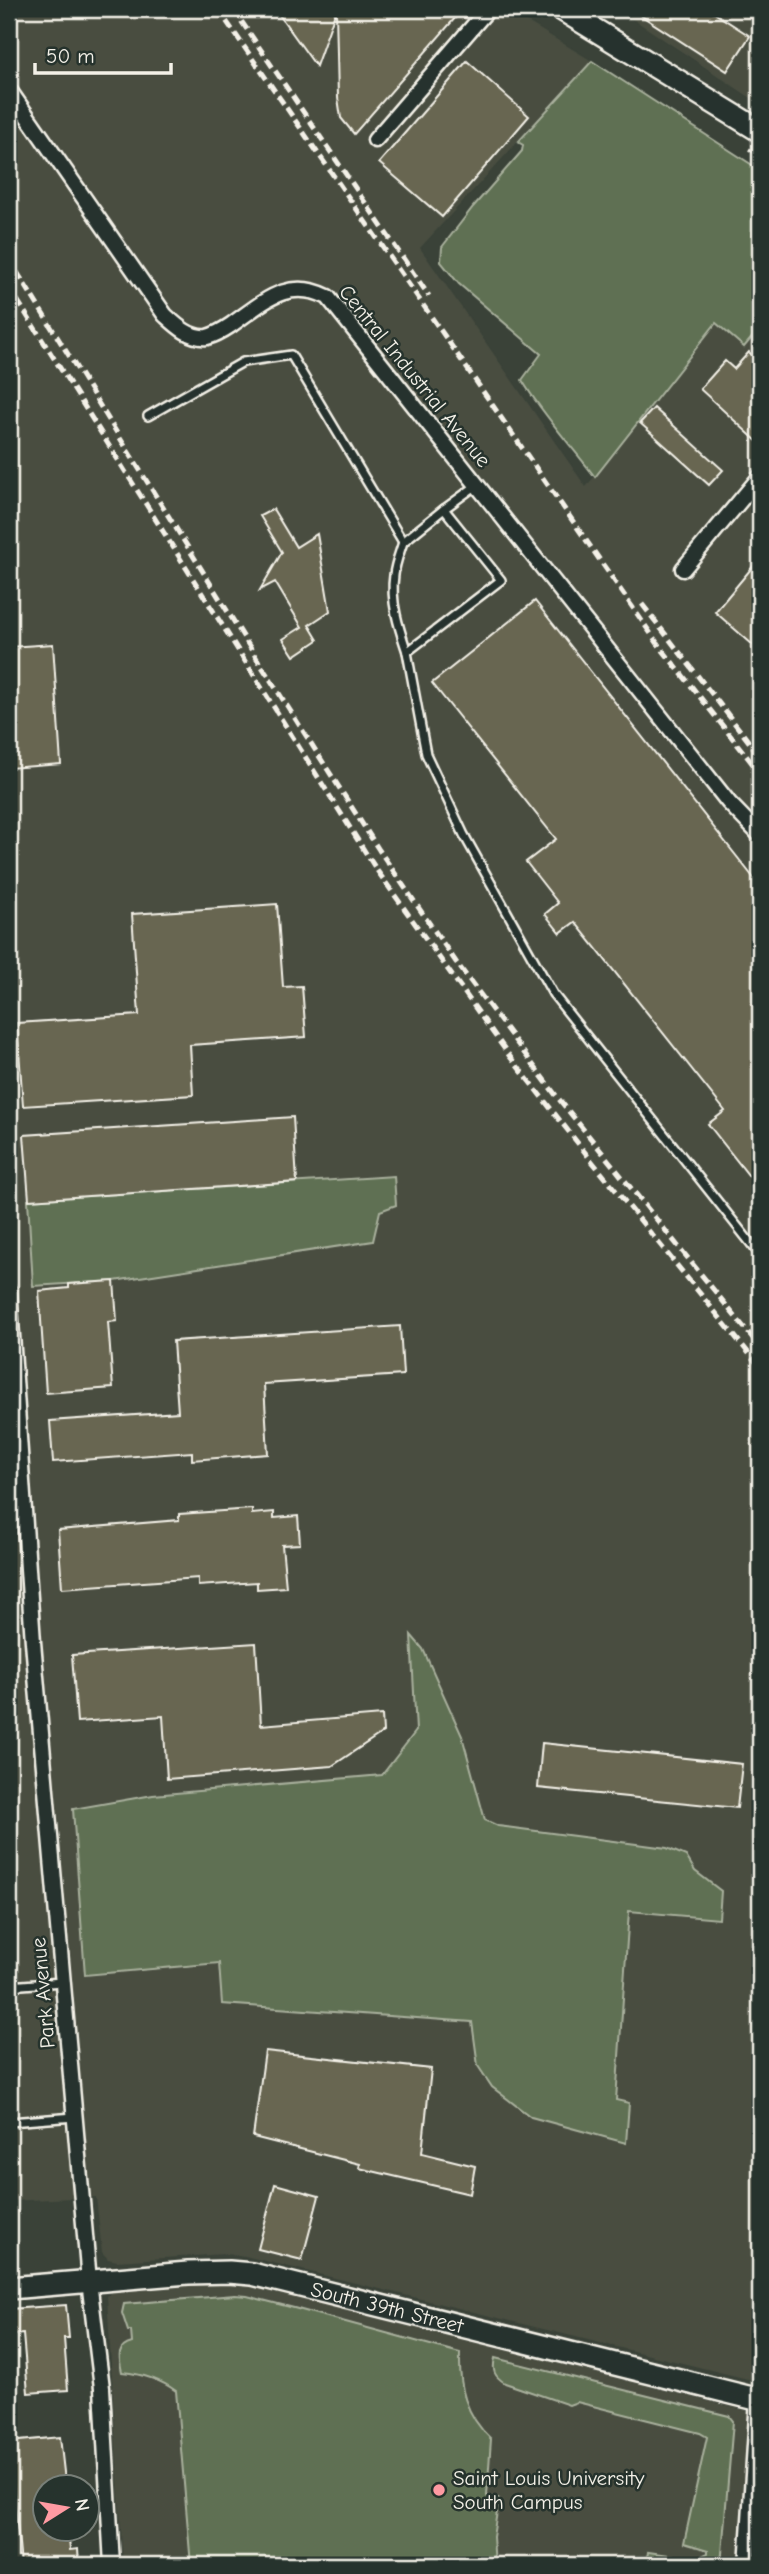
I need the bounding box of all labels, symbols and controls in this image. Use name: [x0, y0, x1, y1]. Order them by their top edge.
scale bar: [35, 32, 172, 76]
text: 50 m: [46, 44, 95, 68]
street label: Central Industrial Avenue: [334, 280, 496, 472]
street label: Park Avenue: [26, 1937, 60, 2049]
street label: South 39th Street: [308, 2277, 467, 2338]
place label: Saint Louis University South Campus: [453, 2466, 645, 2514]
north arrow: [32, 2472, 102, 2542]
marker: Saint Louis University South Campus: [431, 2482, 447, 2498]
text: N: [70, 2497, 94, 2513]

